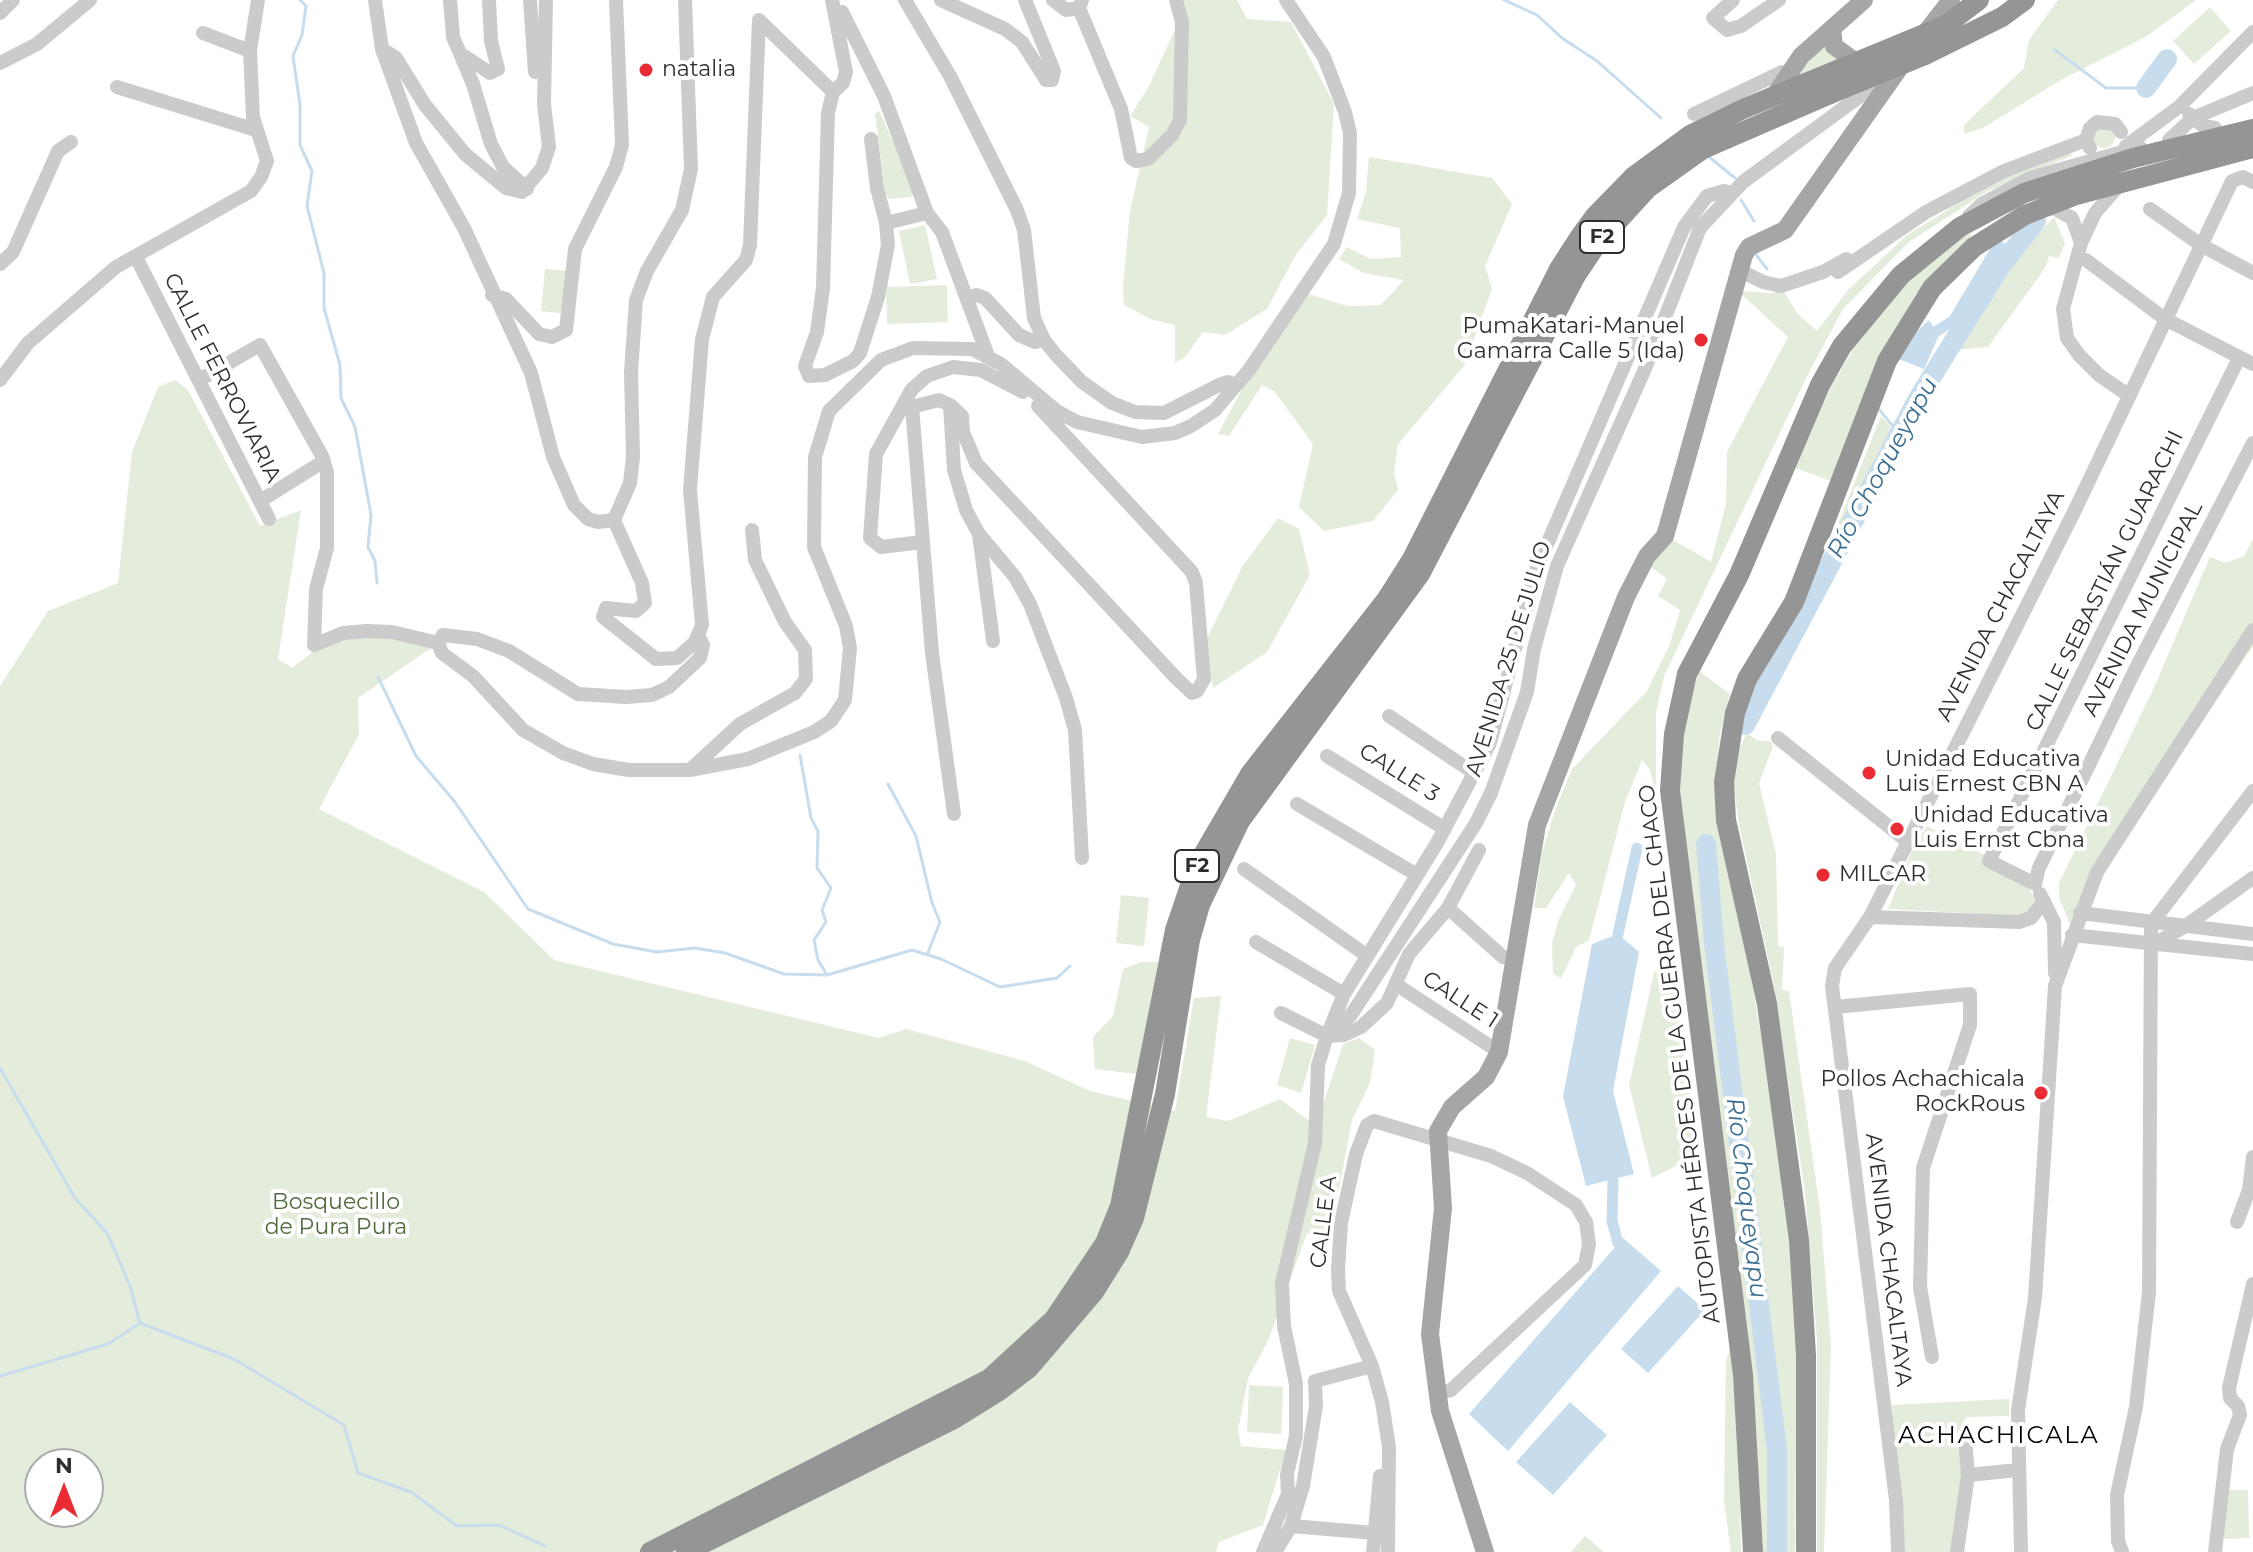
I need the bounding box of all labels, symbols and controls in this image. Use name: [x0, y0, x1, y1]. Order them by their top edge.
place label: natalia: [662, 57, 736, 83]
marker: natalia: [637, 61, 655, 79]
road number: F2: [1580, 221, 1624, 253]
street label: CALLE FERROVIARIA: [158, 269, 286, 487]
place label: PumaKatari-Manuel Gamarra Calle 5 (Ida): [1457, 314, 1685, 366]
marker: PumaKatari-Manuel Gamarra Calle 5 (Ida): [1692, 331, 1710, 349]
water label: Río Choqueyapu: [1822, 373, 1944, 563]
street label: CALLE SEBASTIÁN GUARACHI: [2021, 426, 2189, 736]
street label: AVENIDA CHACALTAYA: [1931, 486, 2071, 726]
street label: AVENIDA MUNICIPAL: [2077, 497, 2209, 721]
street label: AVENIDA 25 DE JULIO: [1461, 538, 1557, 780]
street label: CALLE 3: [1354, 738, 1444, 808]
place label: Unidad Educativa Luis Ernest CBN A: [1885, 747, 2084, 798]
marker: Unidad Educativa Luis Ernest CBN A: [1860, 764, 1878, 782]
street label: AUTOPISTA HÉROES DE LA GUERRA DEL CHACO: [1634, 783, 1726, 1325]
place label: Unidad Educativa Luis Ernst Cbna: [1913, 803, 2109, 854]
marker: Unidad Educativa Luis Ernst Cbna: [1888, 820, 1906, 838]
road number: F2: [1175, 850, 1219, 882]
place label: MILCAR: [1839, 862, 1926, 888]
marker: MILCAR: [1814, 866, 1832, 884]
street label: CALLE 1: [1417, 966, 1503, 1034]
place label: Pollos Achachicala RockRous: [1821, 1067, 2025, 1118]
marker: Pollos Achachicala RockRous: [2032, 1084, 2050, 1102]
water label: Río Choqueyapu: [1719, 1096, 1773, 1300]
street label: AVENIDA CHACALTAYA: [1859, 1132, 1917, 1388]
street label: CALLE A: [1305, 1174, 1343, 1270]
park label: Bosquecillo de Pura Pura: [265, 1190, 407, 1242]
district label: ACHACHICALA: [1898, 1422, 2100, 1450]
north arrow: [24, 1448, 104, 1528]
text: N: [55, 1452, 73, 1479]

